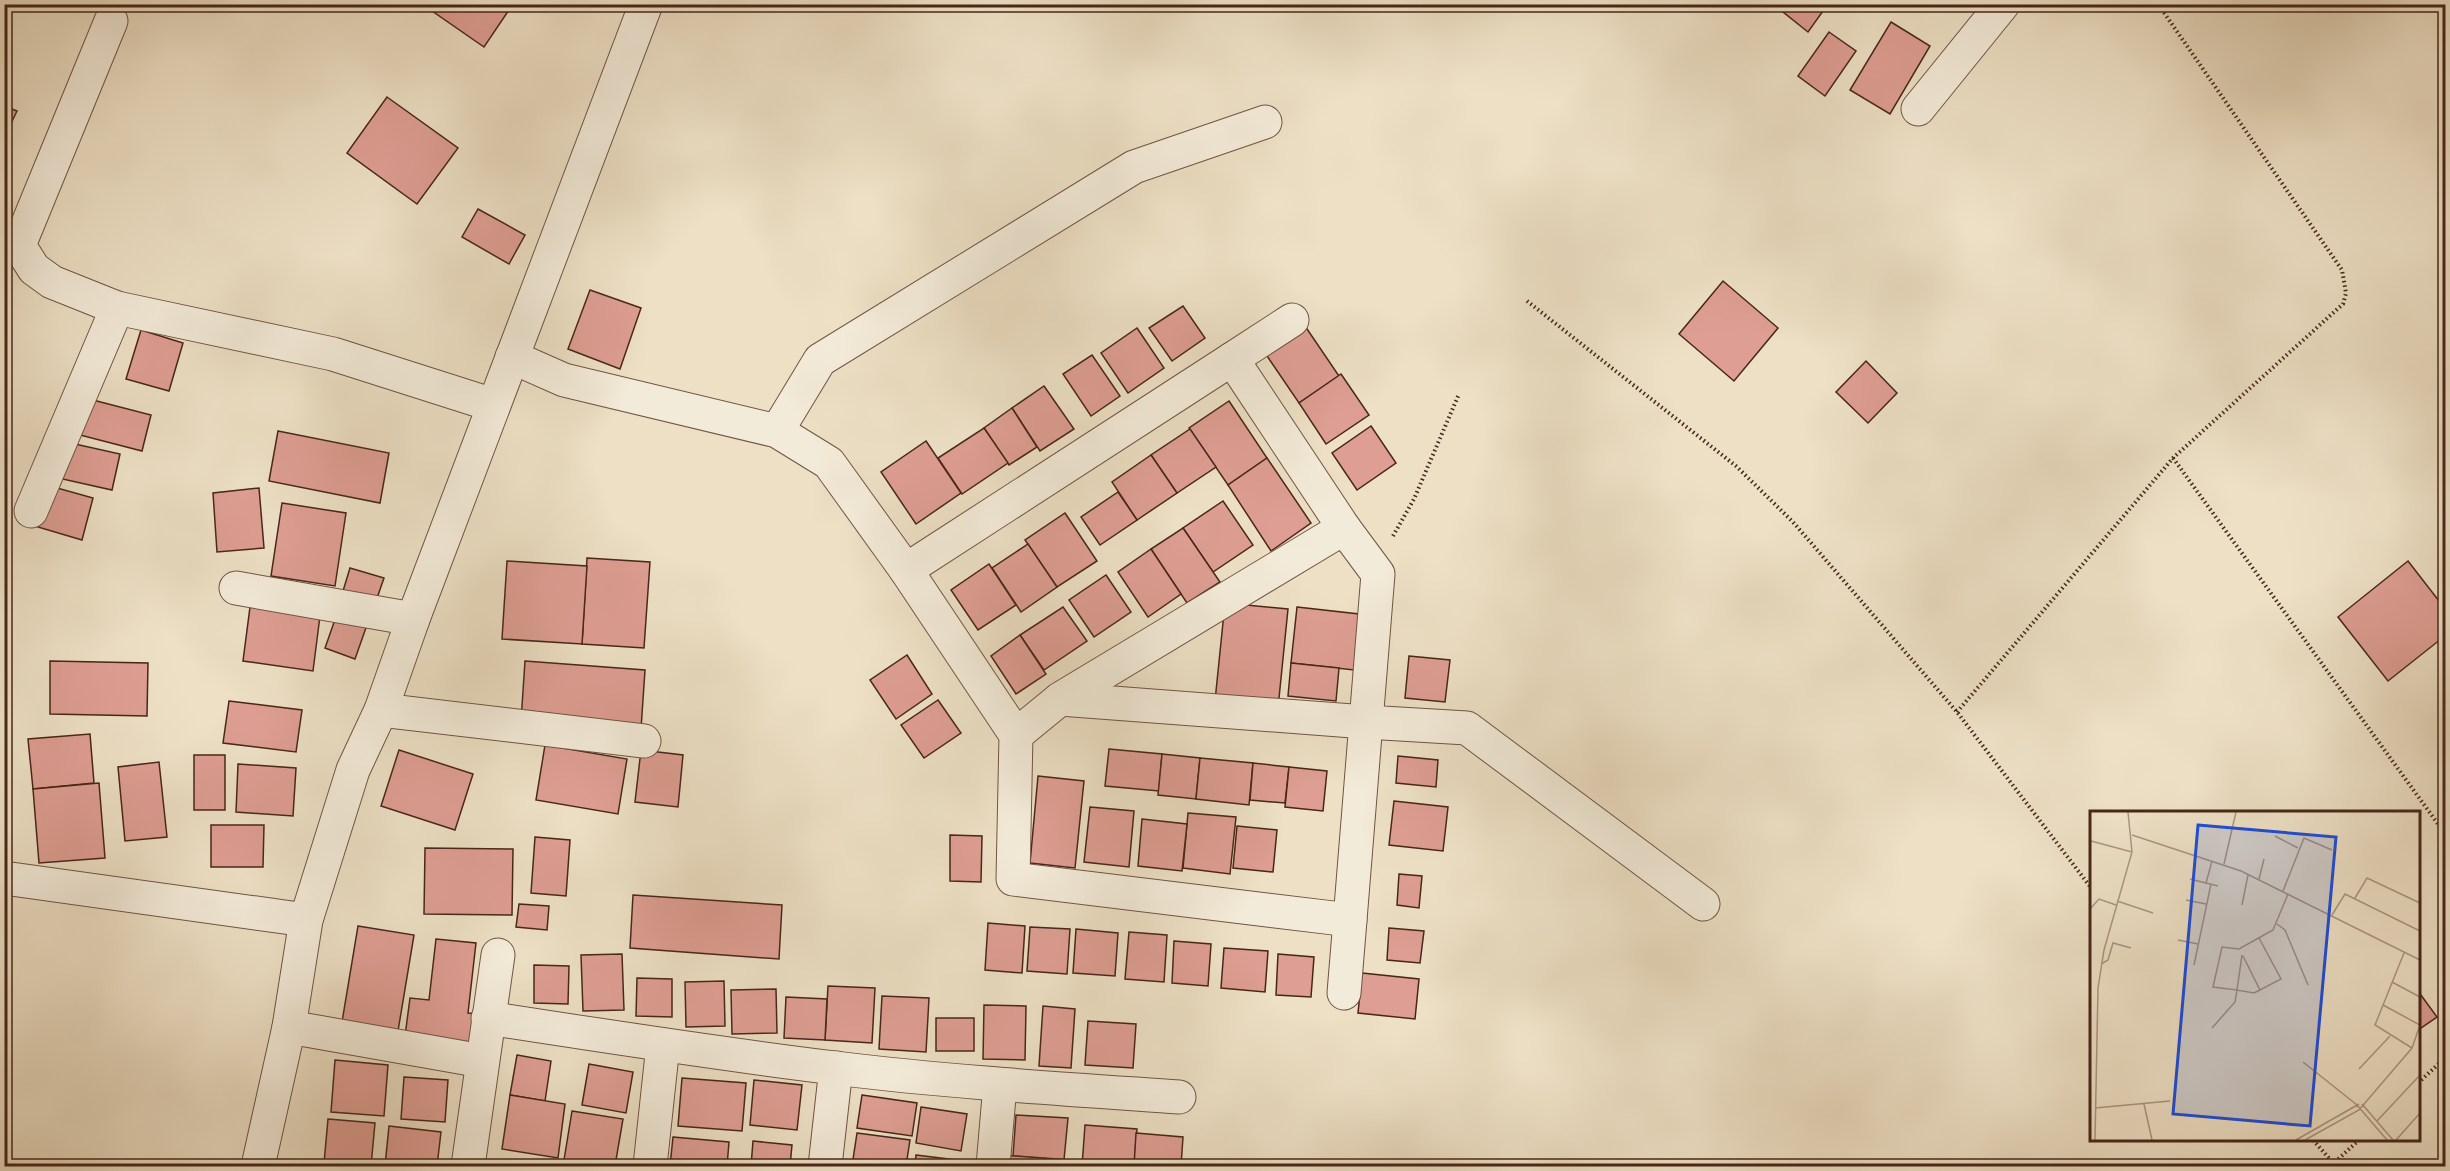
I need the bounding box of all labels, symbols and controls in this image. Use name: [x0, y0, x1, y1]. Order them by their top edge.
inset map: [2090, 811, 2420, 1141]

